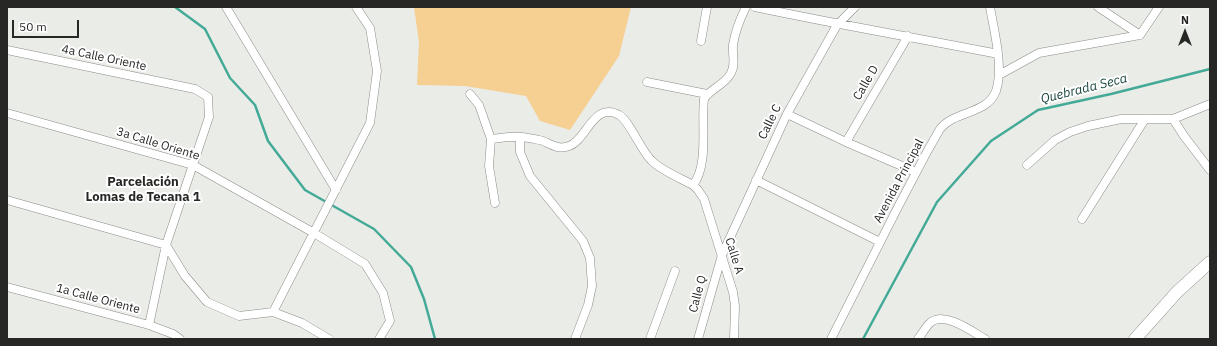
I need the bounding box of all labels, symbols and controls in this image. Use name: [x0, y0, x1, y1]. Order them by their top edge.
scale bar: [14, 12, 81, 38]
north arrow: [1165, 12, 1205, 52]
text: N: [1181, 13, 1189, 27]
text: 50 m: [19, 19, 47, 34]
street label: 4a Calle Oriente: [60, 42, 148, 74]
street label: Calle D: [850, 63, 882, 103]
water label: Quebrada Seca: [1039, 71, 1129, 107]
street label: Calle C: [755, 102, 785, 142]
street label: 3a Calle Oriente: [115, 125, 201, 163]
street label: Avenida Principal: [871, 137, 927, 225]
district label: Parcelación Lomas de Tecana 1: [85, 174, 201, 205]
street label: Calle A: [722, 236, 746, 276]
street label: Calle Q: [686, 274, 710, 314]
street label: 1a Calle Oriente: [54, 281, 142, 317]

